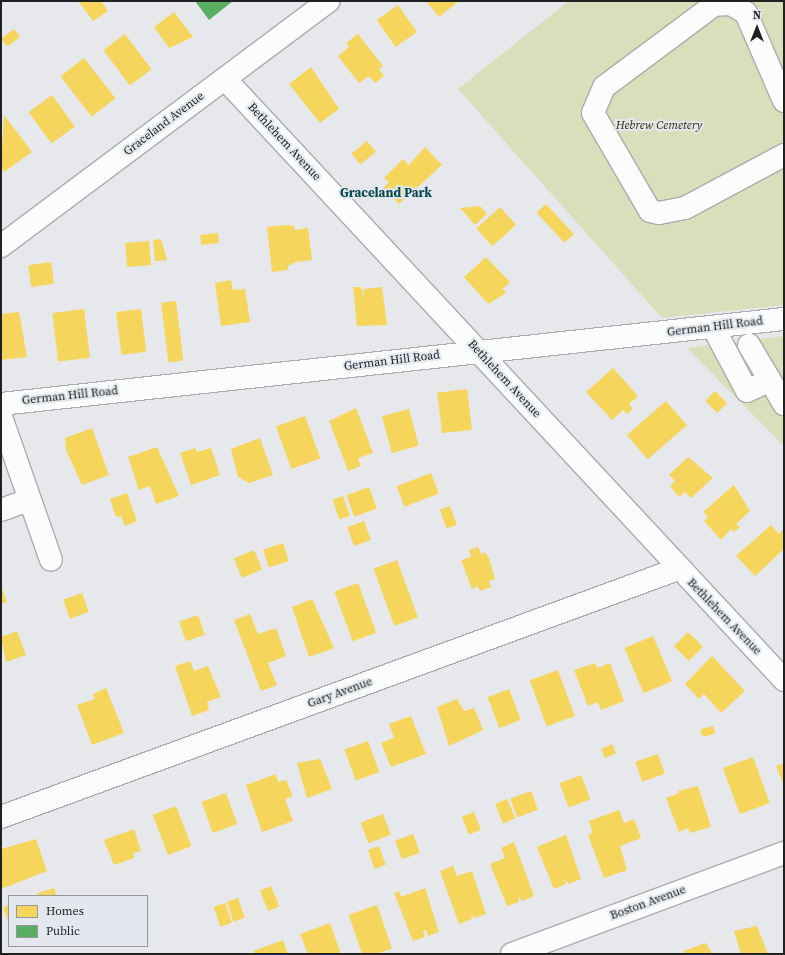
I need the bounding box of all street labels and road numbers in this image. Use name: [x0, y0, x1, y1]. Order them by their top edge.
street label: Graceland Avenue: [121, 89, 207, 159]
street label: Bethlehem Avenue: [244, 100, 324, 184]
street label: German Hill Road: [666, 314, 764, 340]
street label: Bethlehem Avenue: [464, 337, 544, 421]
street label: German Hill Road: [343, 348, 441, 374]
street label: German Hill Road: [21, 384, 119, 408]
street label: Bethlehem Avenue: [684, 576, 764, 658]
street label: Gary Avenue: [306, 675, 374, 711]
street label: Boston Avenue: [608, 883, 688, 923]

